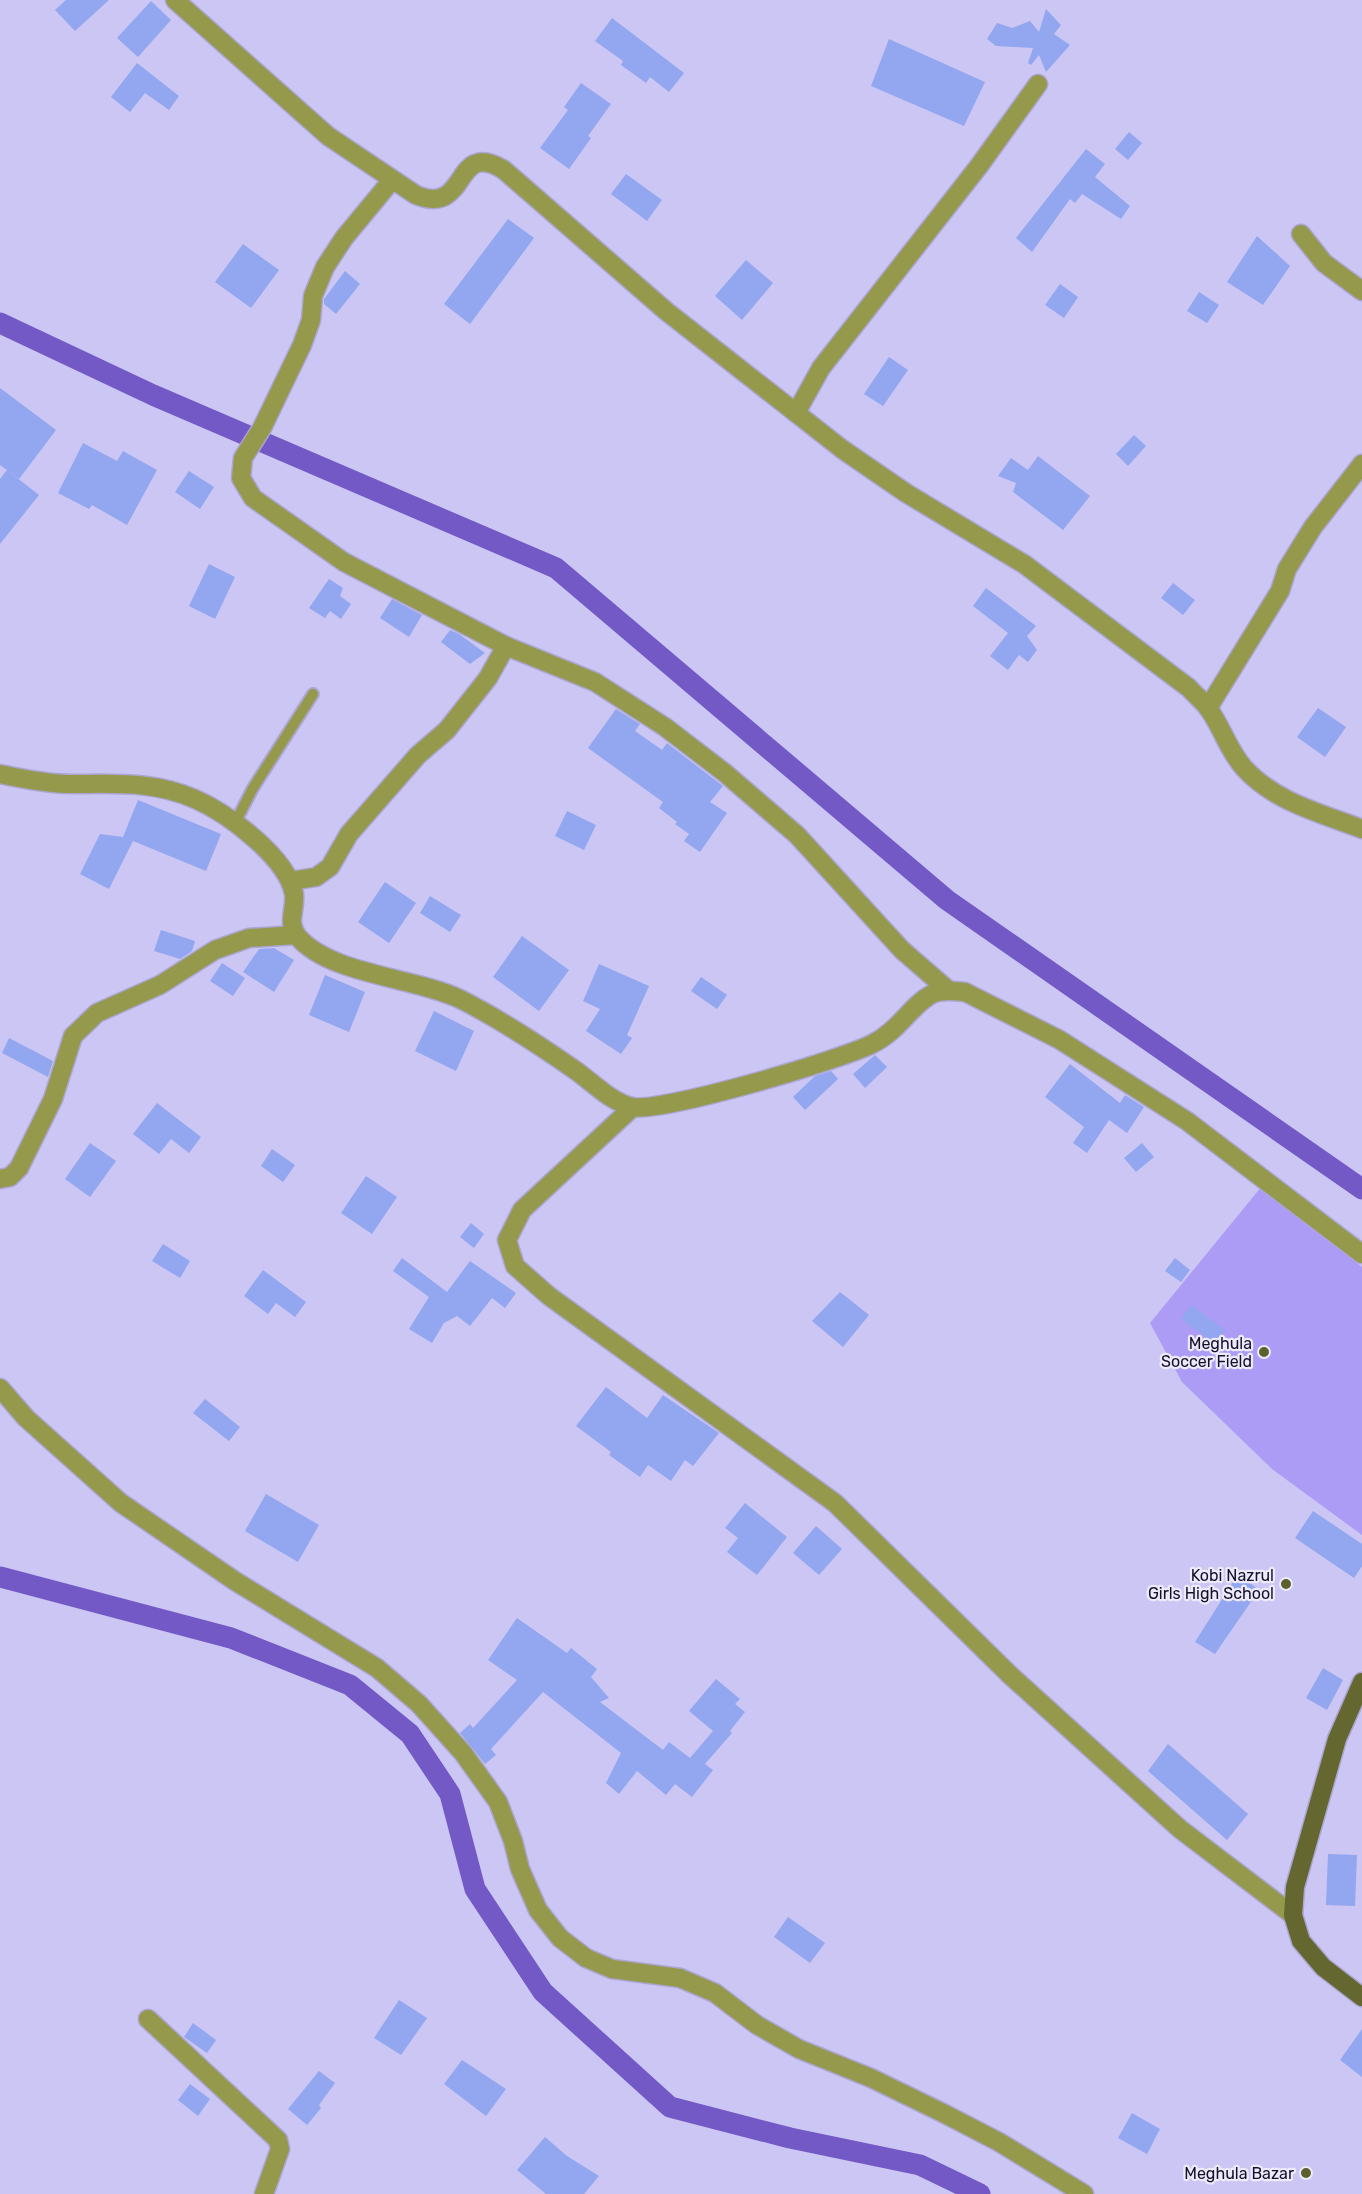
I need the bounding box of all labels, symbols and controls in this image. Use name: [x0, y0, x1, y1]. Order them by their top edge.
place label: Meghula Soccer Field: [1161, 1334, 1252, 1371]
marker: Meghula Soccer Field: [1257, 1345, 1271, 1359]
place label: Kobi Nazrul Girls High School: [1148, 1566, 1274, 1603]
marker: Kobi Nazrul Girls High School: [1279, 1577, 1293, 1591]
place label: Meghula Bazar: [1184, 2164, 1294, 2183]
marker: Meghula Bazar: [1299, 2166, 1313, 2180]

